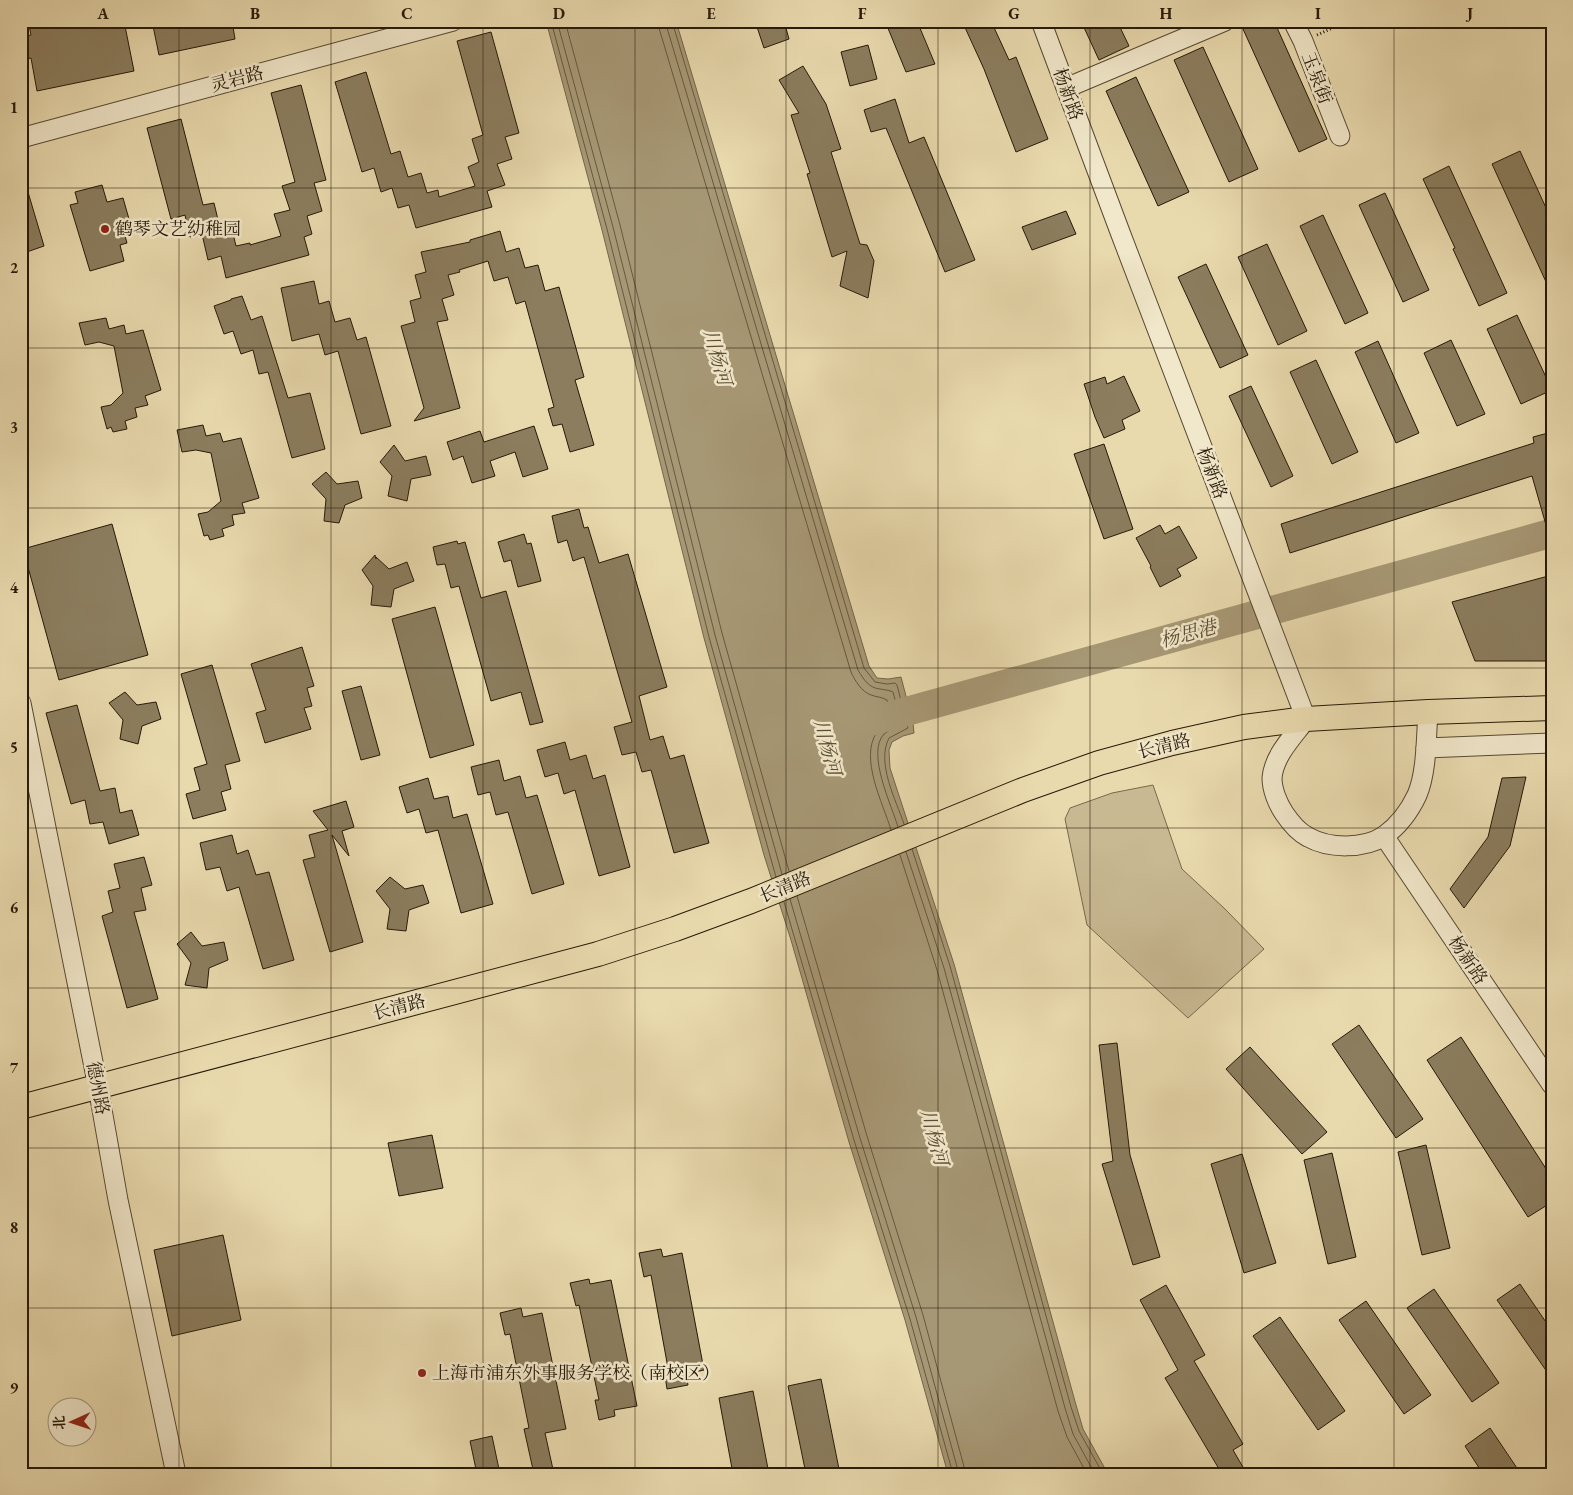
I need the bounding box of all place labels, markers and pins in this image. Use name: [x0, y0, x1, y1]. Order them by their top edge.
place label: 鹤琴文艺幼稚园: [115, 217, 241, 240]
marker: 鹤琴文艺幼稚园: [99, 223, 111, 235]
place label: 上海市浦东外事服务学校（南校区）: [432, 1361, 720, 1384]
marker: 上海市浦东外事服务学校（南校区）: [416, 1367, 428, 1379]

